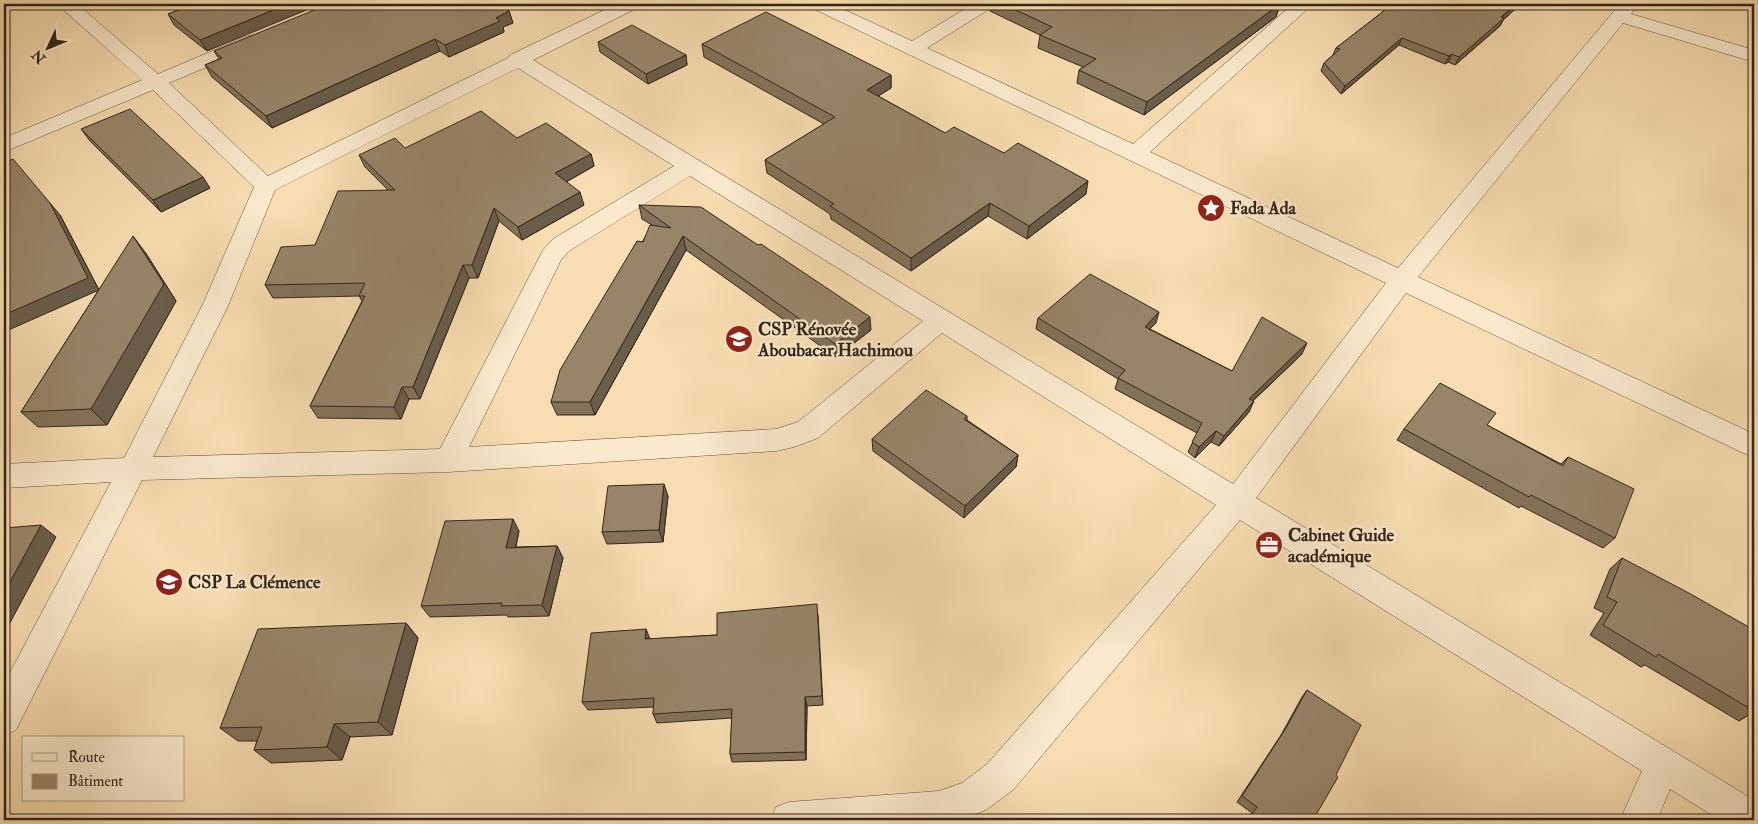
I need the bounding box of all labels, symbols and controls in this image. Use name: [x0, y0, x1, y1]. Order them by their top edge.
north arrow: [22, 22, 72, 72]
text: N: [28, 46, 50, 68]
place icon: Fada Ada: [1196, 193, 1226, 223]
place label: Fada Ada: [1230, 197, 1297, 220]
place label: CSP Rénovée Aboubacar Hachimou: [757, 318, 914, 362]
school or university icon: CSP Rénovée Aboubacar Hachimou: [724, 324, 754, 354]
place label: Cabinet Guide académique: [1288, 524, 1394, 568]
office icon: Cabinet Guide académique: [1254, 530, 1284, 560]
school or university icon: CSP La Clémence: [154, 567, 184, 597]
place label: CSP La Clémence: [188, 571, 321, 594]
legend: [22, 736, 185, 802]
text: Route: [68, 748, 105, 767]
text: Bâtiment: [68, 772, 123, 791]

